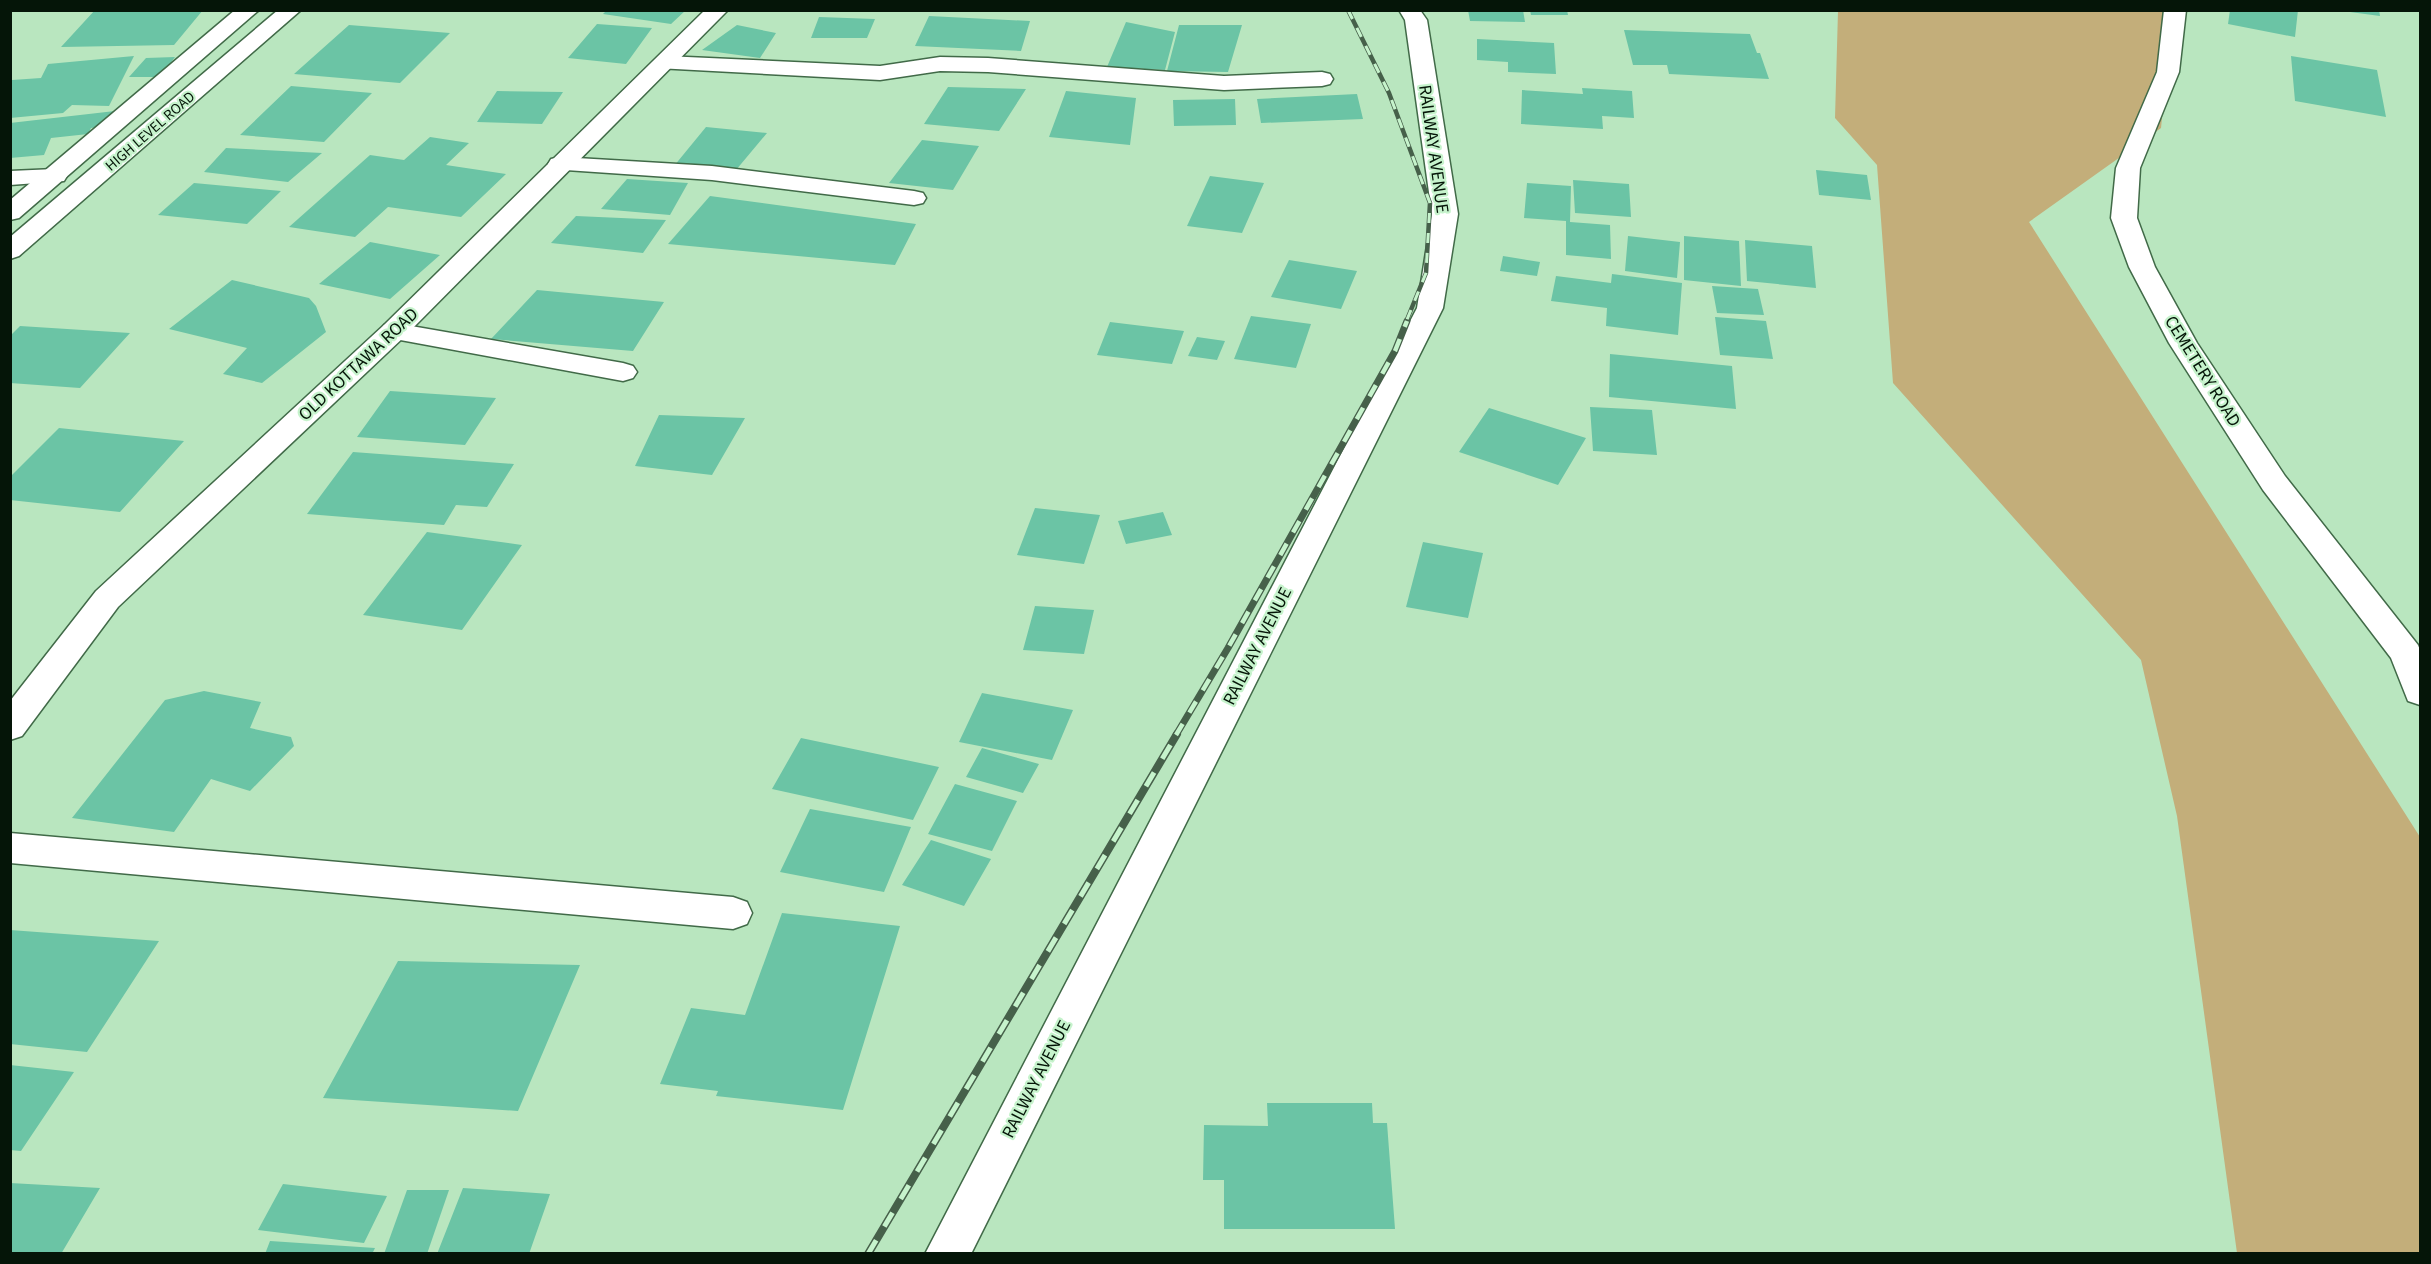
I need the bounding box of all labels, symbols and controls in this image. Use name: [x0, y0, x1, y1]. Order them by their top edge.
street label: RAILWAY AVENUE: [1412, 83, 1455, 215]
street label: HIGH LEVEL ROAD: [101, 87, 200, 176]
street label: OLD KOTTAWA ROAD: [293, 302, 424, 427]
street label: CEMETERY ROAD: [2158, 311, 2247, 432]
street label: RAILWAY AVENUE: [1217, 583, 1298, 710]
street label: RAILWAY AVENUE: [996, 1016, 1077, 1143]

